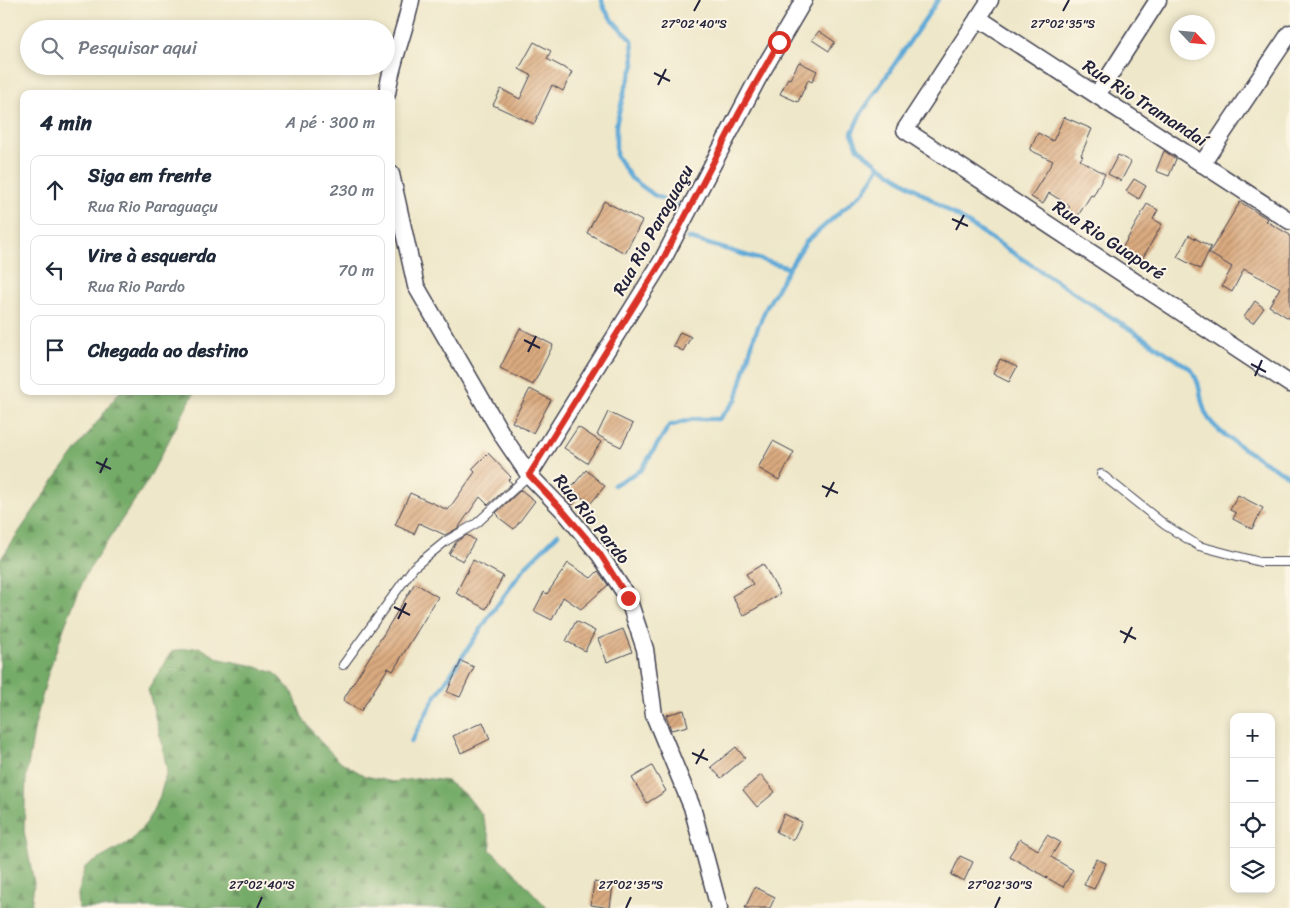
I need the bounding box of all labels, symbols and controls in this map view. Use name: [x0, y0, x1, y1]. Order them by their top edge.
text: 27°02'40"S: [661, 13, 727, 35]
text: 27°02'35"S: [1031, 13, 1096, 35]
north arrow: [1170, 15, 1215, 60]
search box: [20, 20, 395, 75]
text: Pesquisar aqui: [78, 31, 197, 64]
route start: [768, 31, 791, 54]
icon: search: [38, 34, 66, 62]
street label: Rua Rio Tramandaí: [1076, 50, 1216, 157]
text: 4 min: [40, 104, 92, 142]
text: A pé · 300 m: [286, 108, 375, 137]
street label: Rua Rio Paraguaçu: [604, 158, 703, 302]
text: Siga em frente: [88, 159, 211, 192]
icon: ahead: [41, 176, 69, 204]
text: 230 m: [329, 176, 374, 205]
street label: Rua Rio Guaporé: [1046, 191, 1172, 289]
text: Rua Rio Paraguaçu: [88, 192, 218, 221]
text: Vire à esquerda: [88, 239, 216, 272]
icon: left: [41, 256, 69, 284]
text: 70 m: [338, 256, 374, 285]
text: Rua Rio Pardo: [88, 272, 185, 301]
text: Chegada ao destino: [88, 334, 248, 367]
icon: arrive: [41, 336, 69, 364]
street label: Rua Rio Pardo: [545, 467, 639, 572]
route end: [617, 587, 640, 610]
map controls: [1230, 713, 1275, 893]
button: +: [1230, 713, 1275, 758]
button: −: [1230, 758, 1275, 803]
button: locate: [1230, 803, 1275, 848]
button: layers: [1230, 848, 1275, 893]
text: 27°02'40"S: [229, 874, 295, 896]
text: 27°02'35"S: [599, 874, 664, 896]
text: 27°02'30"S: [968, 874, 1033, 896]

